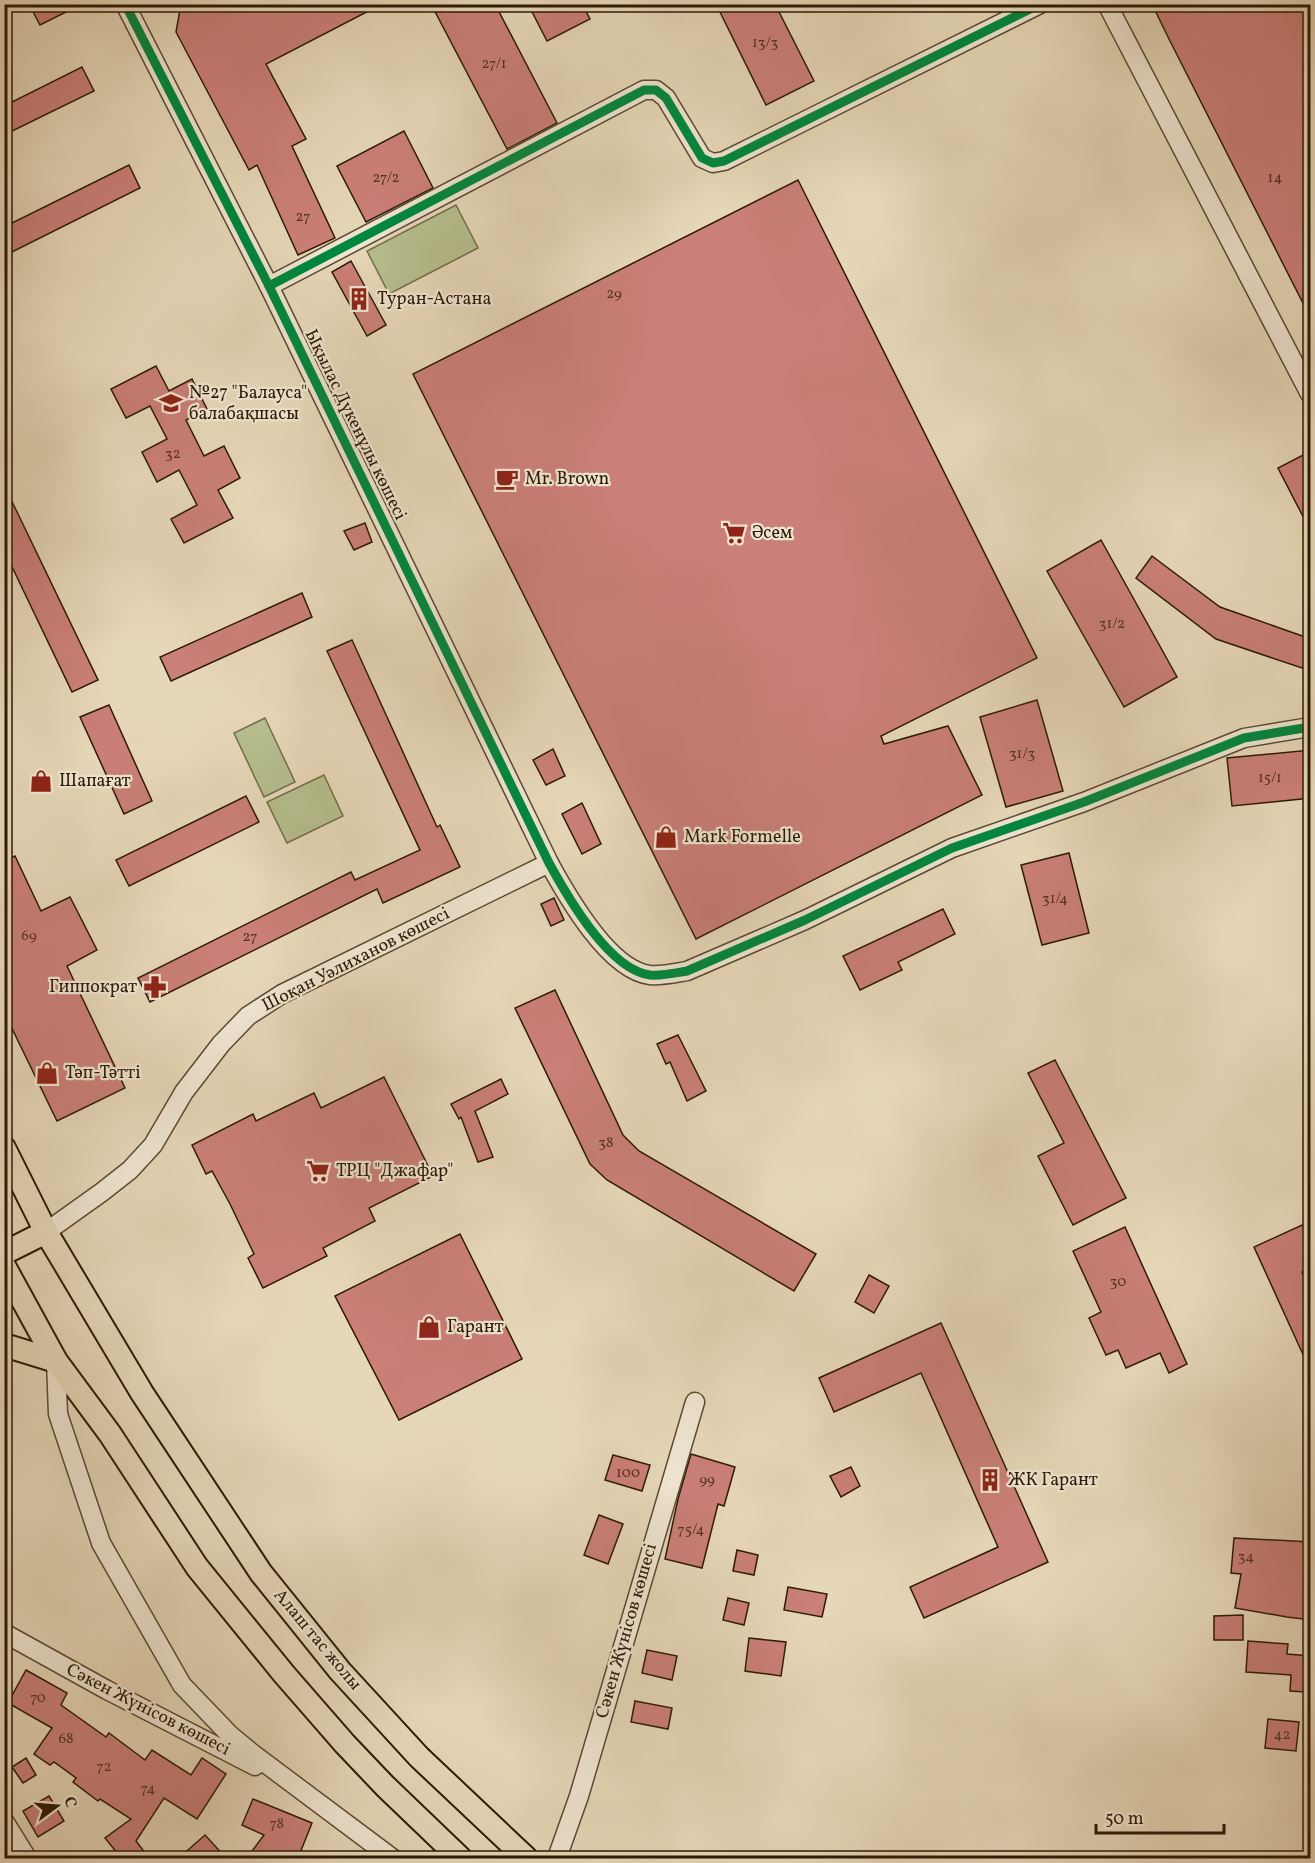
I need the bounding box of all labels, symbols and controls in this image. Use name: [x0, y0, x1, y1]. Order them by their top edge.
house number: 13/3: [752, 33, 778, 54]
house number: 27/1: [481, 54, 507, 75]
house number: 27/2: [372, 168, 400, 189]
house number: 14: [1268, 168, 1282, 189]
house number: 27: [296, 207, 310, 228]
house number: 29: [606, 284, 622, 305]
building icon: Туран-Астана: [346, 286, 372, 312]
place label: Туран-Астана: [377, 287, 491, 312]
street label: Ықылас Дүкенұлы көшесі: [298, 325, 412, 525]
place label: №27 "Балауса" балабақшасы: [189, 381, 307, 427]
school or university icon: №27 "Балауса" балабақшасы: [158, 390, 184, 416]
house number: 32: [165, 444, 181, 465]
cafe icon: Mr. Brown: [494, 466, 520, 492]
place label: Mr. Brown: [525, 467, 610, 492]
supermarket icon: Әсем: [721, 520, 747, 546]
place label: Әсем: [752, 521, 792, 546]
house number: 31/2: [1099, 614, 1125, 635]
house number: 31/3: [1009, 744, 1035, 765]
shop icon: Шапағат: [28, 768, 54, 794]
house number: 15/1: [1258, 768, 1282, 789]
place label: Шапағат: [59, 769, 131, 794]
shop icon: Mark Formelle: [653, 824, 679, 850]
place label: Mark Formelle: [684, 825, 801, 850]
house number: 31/4: [1042, 889, 1068, 910]
street label: Шоқан Уәлиханов көшесі: [258, 902, 454, 1018]
house number: 69: [21, 926, 37, 947]
house number: 27: [243, 927, 257, 948]
pharmacy icon: Гиппократ: [142, 974, 168, 1000]
place label: Гиппократ: [49, 975, 137, 1000]
shop icon: Тәп-Тәтті: [34, 1060, 60, 1086]
place label: Тәп-Тәтті: [65, 1061, 141, 1086]
house number: 38: [598, 1133, 614, 1154]
supermarket icon: ТРЦ "Джафар": [305, 1158, 331, 1184]
place label: ТРЦ "Джафар": [336, 1159, 453, 1184]
house number: 30: [1110, 1272, 1126, 1293]
shop icon: Гарант: [416, 1314, 442, 1340]
place label: Гарант: [447, 1315, 504, 1340]
house number: 100: [616, 1463, 640, 1484]
building icon: ЖК Гарант: [977, 1467, 1003, 1493]
place label: ЖК Гарант: [1008, 1468, 1098, 1493]
house number: 99: [699, 1470, 715, 1491]
house number: 75/4: [678, 1520, 705, 1541]
street label: Сәкен Жүнісов көшесі: [590, 1541, 664, 1721]
house number: 34: [1238, 1547, 1254, 1568]
street label: Алаш тас жолы: [267, 1584, 367, 1696]
street label: Сәкен Жүнісов көшесі: [62, 1658, 234, 1762]
house number: 70: [30, 1688, 46, 1709]
house number: 42: [1273, 1725, 1291, 1746]
house number: 68: [58, 1729, 74, 1750]
house number: 72: [96, 1757, 112, 1778]
north arrow: [27, 1776, 87, 1836]
house number: 74: [141, 1779, 155, 1800]
text: С: [58, 1794, 81, 1810]
scale bar: [1096, 1797, 1224, 1835]
text: 50 m: [1105, 1807, 1144, 1832]
house number: 78: [270, 1814, 284, 1835]

